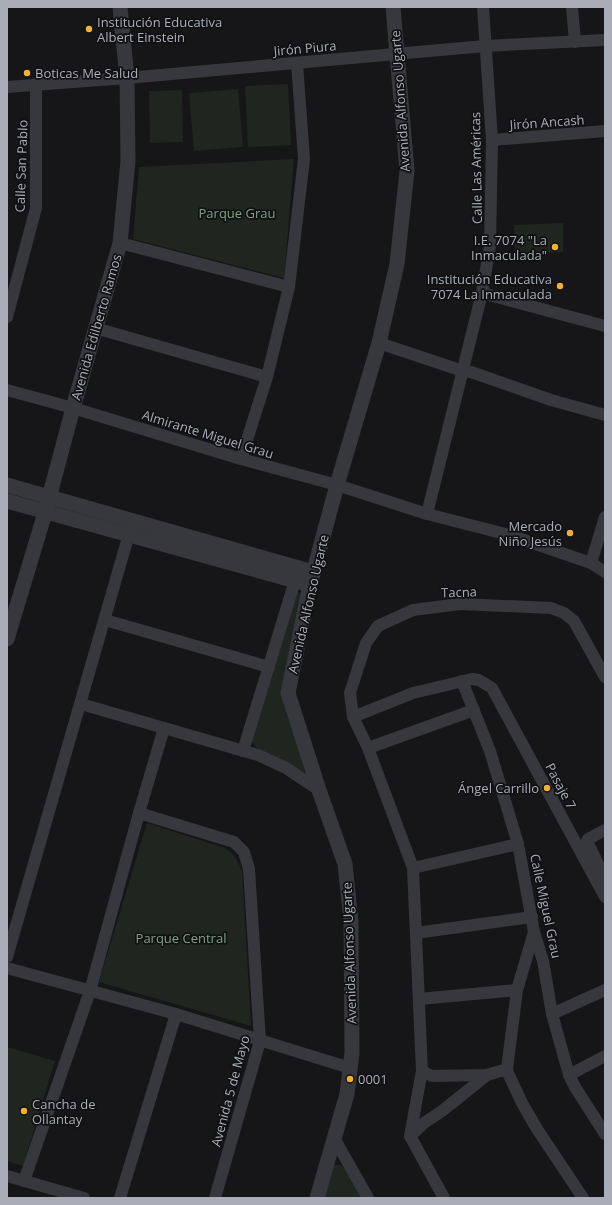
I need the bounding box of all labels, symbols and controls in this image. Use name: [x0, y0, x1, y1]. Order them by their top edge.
place label: Institución Educativa Albert Einstein: [97, 13, 222, 46]
marker: Institución Educativa Albert Einstein: [84, 24, 94, 34]
street label: Avenida Alfonso Ugarte: [386, 30, 414, 172]
street label: Jirón Piura: [271, 36, 337, 60]
place label: Boticas Me Salud: [35, 64, 138, 82]
marker: Boticas Me Salud: [22, 68, 32, 78]
street label: Jirón Ancash: [507, 110, 585, 134]
street label: Calle Las Américas: [466, 112, 486, 224]
street label: Calle San Pablo: [10, 119, 32, 213]
park label: Parque Grau: [199, 204, 275, 222]
place label: I.E. 7074 "La Inmaculada": [471, 231, 547, 264]
marker: I.E. 7074 "La Inmaculada": [550, 242, 560, 252]
street label: Avenida Edilberto Ramos: [67, 252, 125, 402]
place label: Institución Educativa 7074 La Inmaculada: [427, 270, 552, 303]
marker: Institución Educativa 7074 La Inmaculada: [555, 281, 565, 291]
street label: Almirante Miguel Grau: [140, 405, 276, 463]
place label: Mercado Niño Jesús: [499, 517, 562, 550]
marker: Mercado Niño Jesús: [565, 528, 575, 538]
street label: Avenida Alfonso Ugarte: [283, 533, 333, 675]
street label: Tacna: [441, 582, 477, 602]
street label: Pasaje 7: [541, 760, 581, 812]
place label: Ángel Carrillo: [458, 779, 539, 797]
marker: Ángel Carrillo: [542, 783, 552, 793]
street label: Calle Miguel Grau: [526, 852, 566, 960]
street label: Avenida Alfonso Ugarte: [338, 882, 360, 1024]
park label: Parque Central: [136, 929, 226, 947]
street label: Avenida 5 de Mayo: [206, 1033, 254, 1149]
place label: 0001: [358, 1070, 388, 1088]
marker: 0001: [345, 1074, 355, 1084]
place label: Cancha de Ollantay: [32, 1095, 95, 1128]
marker: Cancha de Ollantay: [19, 1106, 29, 1116]

